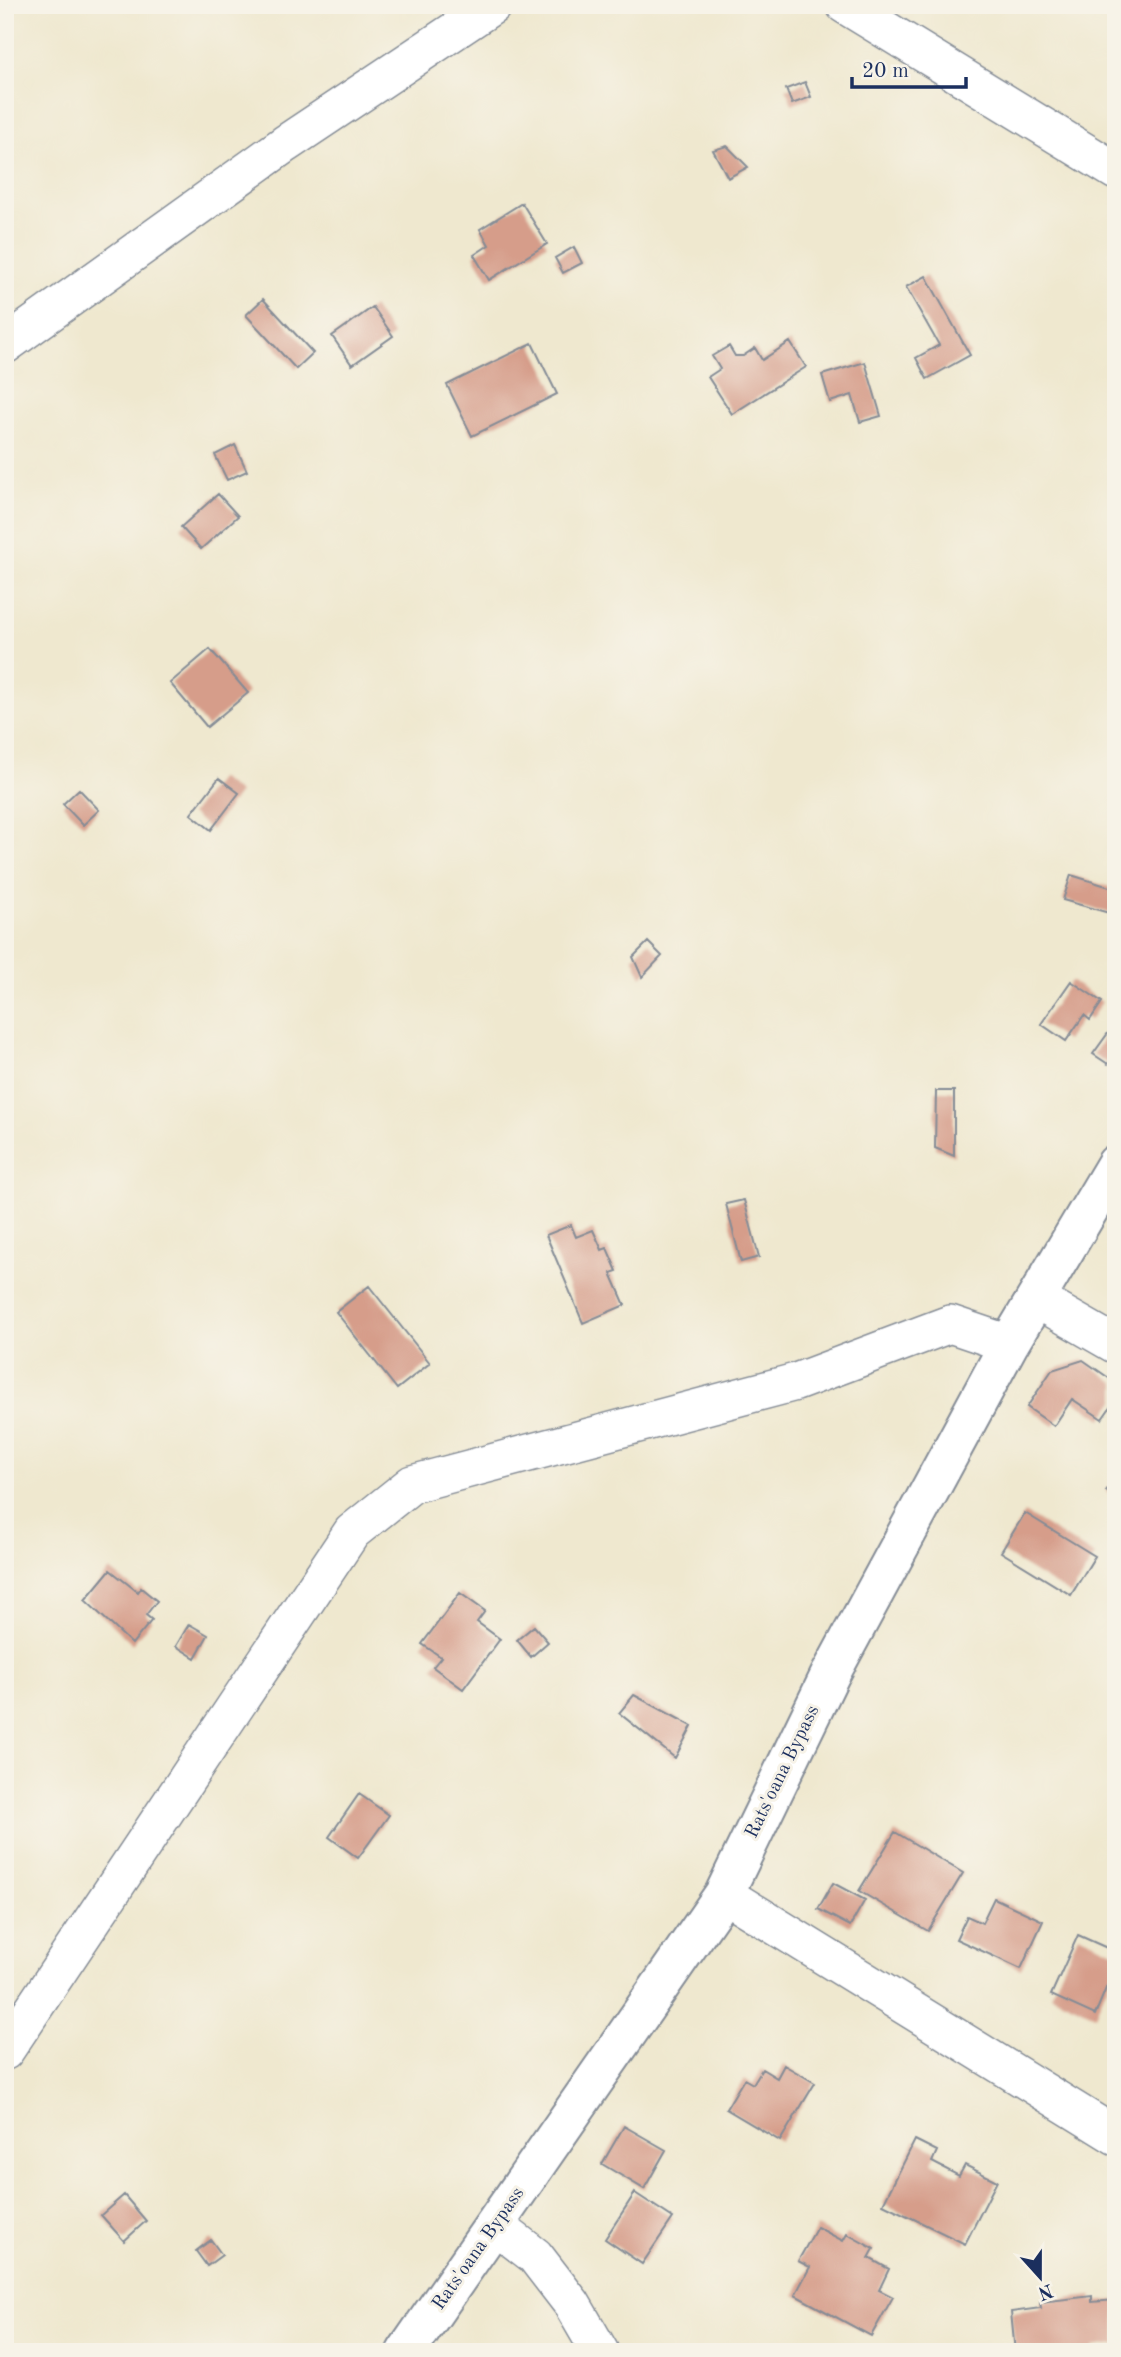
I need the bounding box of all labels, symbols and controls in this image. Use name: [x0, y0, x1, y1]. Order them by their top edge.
scale bar: [852, 46, 965, 90]
text: 20 m: [862, 61, 909, 82]
street label: Rats'oana Bypass: [743, 1703, 823, 1841]
street label: Rats'oana Bypass: [430, 2184, 528, 2314]
north arrow: [1006, 2242, 1076, 2312]
text: N: [1035, 2279, 1055, 2302]

